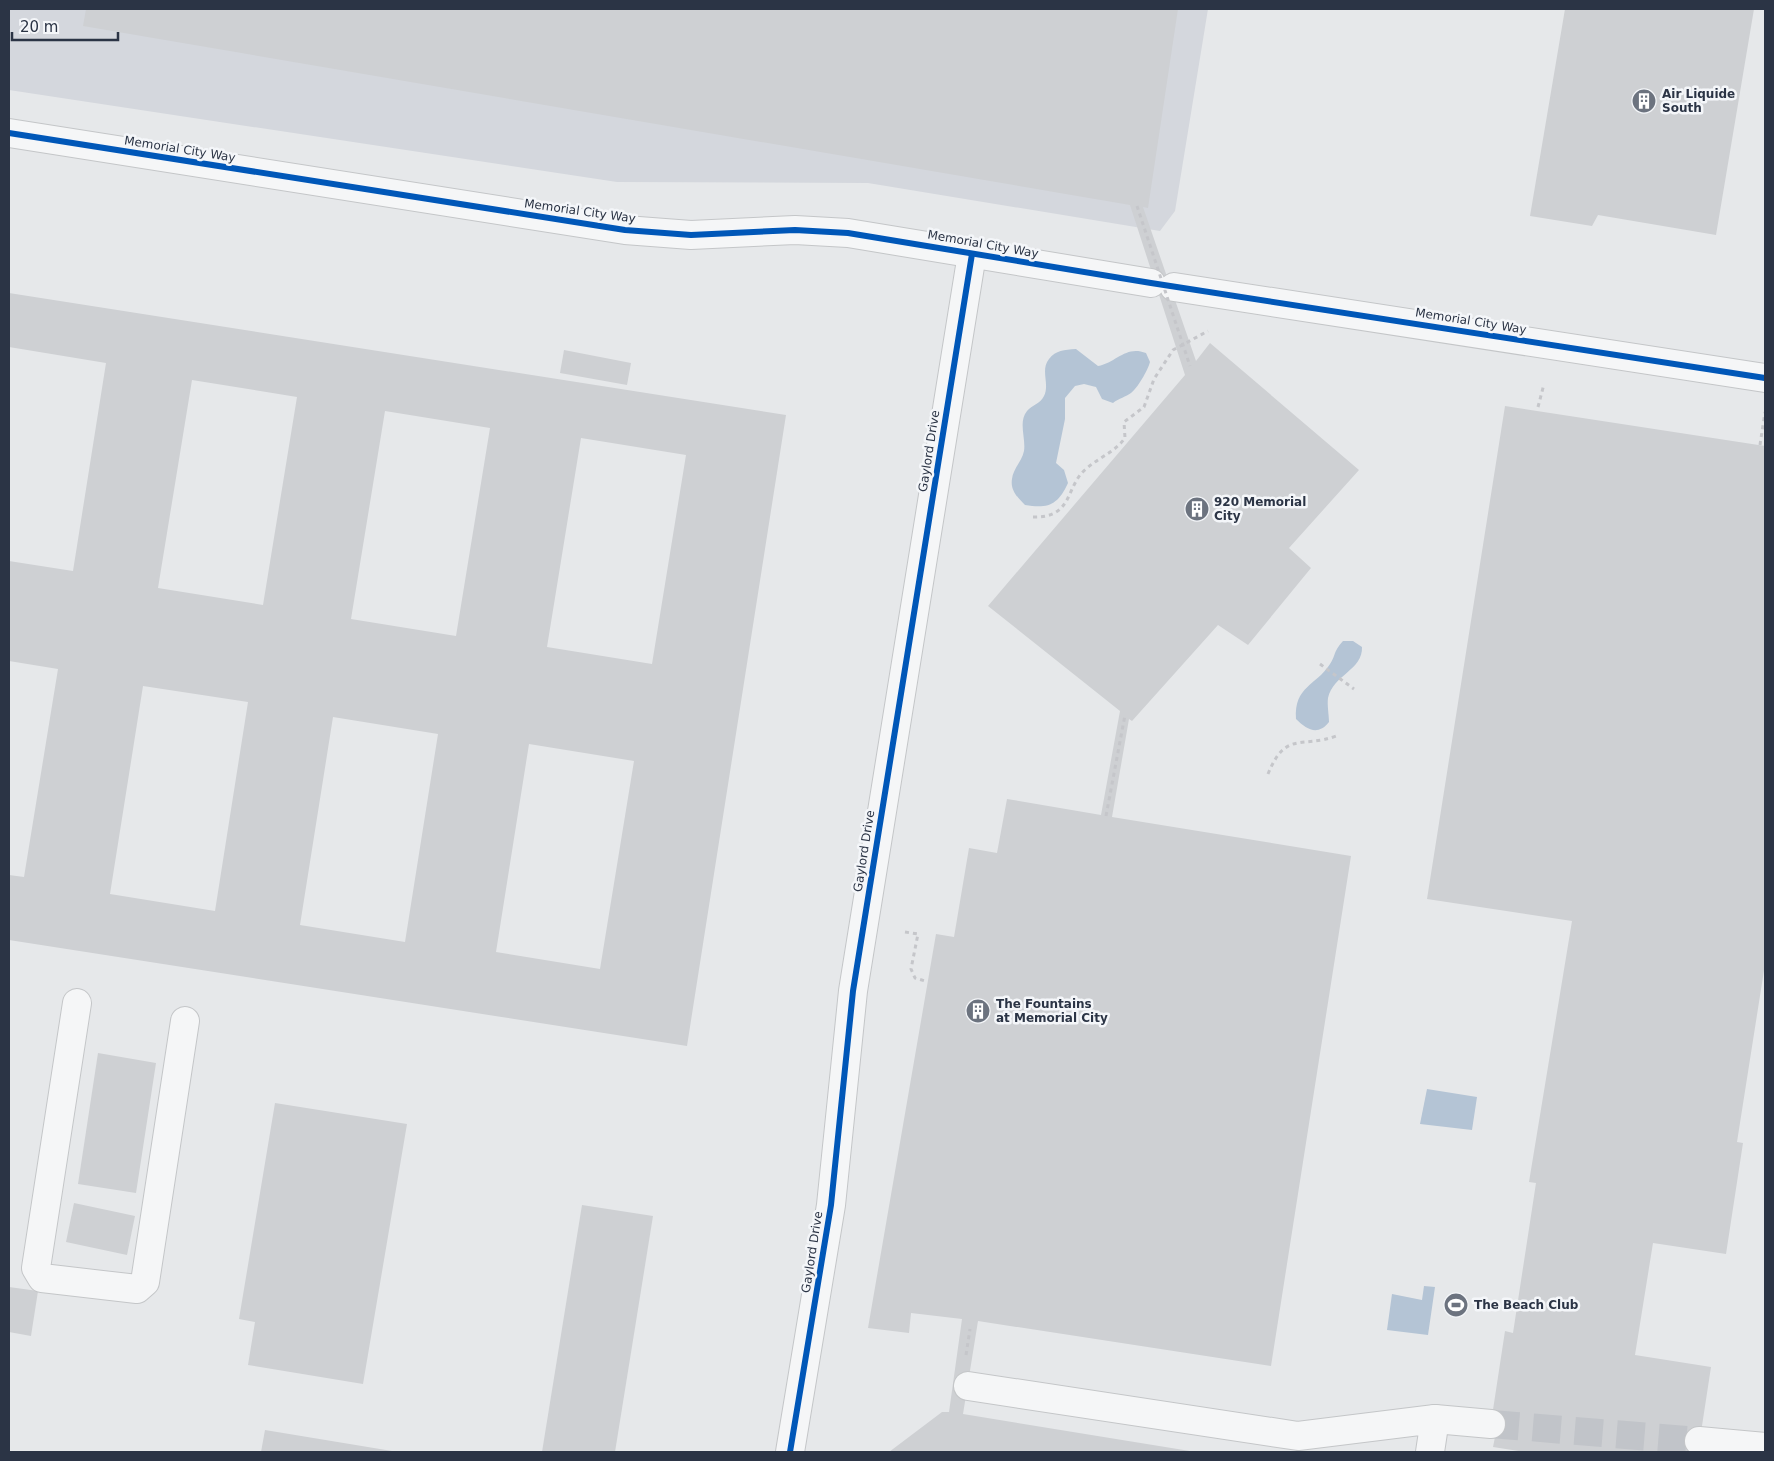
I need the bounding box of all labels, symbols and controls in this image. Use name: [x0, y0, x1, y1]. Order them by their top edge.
scale bar: [12, 10, 119, 42]
text: 20 m: [20, 18, 58, 36]
place label: Air Liquide South: [1662, 87, 1735, 115]
building icon: Air Liquide South: [1631, 88, 1657, 114]
street label: Memorial City Way: [123, 133, 237, 165]
street label: Memorial City Way: [523, 196, 637, 226]
street label: Memorial City Way: [926, 227, 1040, 261]
street label: Memorial City Way: [1414, 305, 1528, 337]
street label: Gaylord Drive: [916, 409, 942, 493]
place label: 920 Memorial City: [1214, 495, 1306, 523]
building icon: 920 Memorial City: [1184, 496, 1210, 522]
street label: Gaylord Drive: [851, 809, 877, 893]
place label: The Fountains at Memorial City: [996, 997, 1108, 1025]
building icon: The Fountains at Memorial City: [965, 998, 991, 1024]
street label: Gaylord Drive: [799, 1210, 825, 1294]
sports icon: The Beach Club: [1443, 1292, 1469, 1318]
place label: The Beach Club: [1474, 1298, 1579, 1312]

